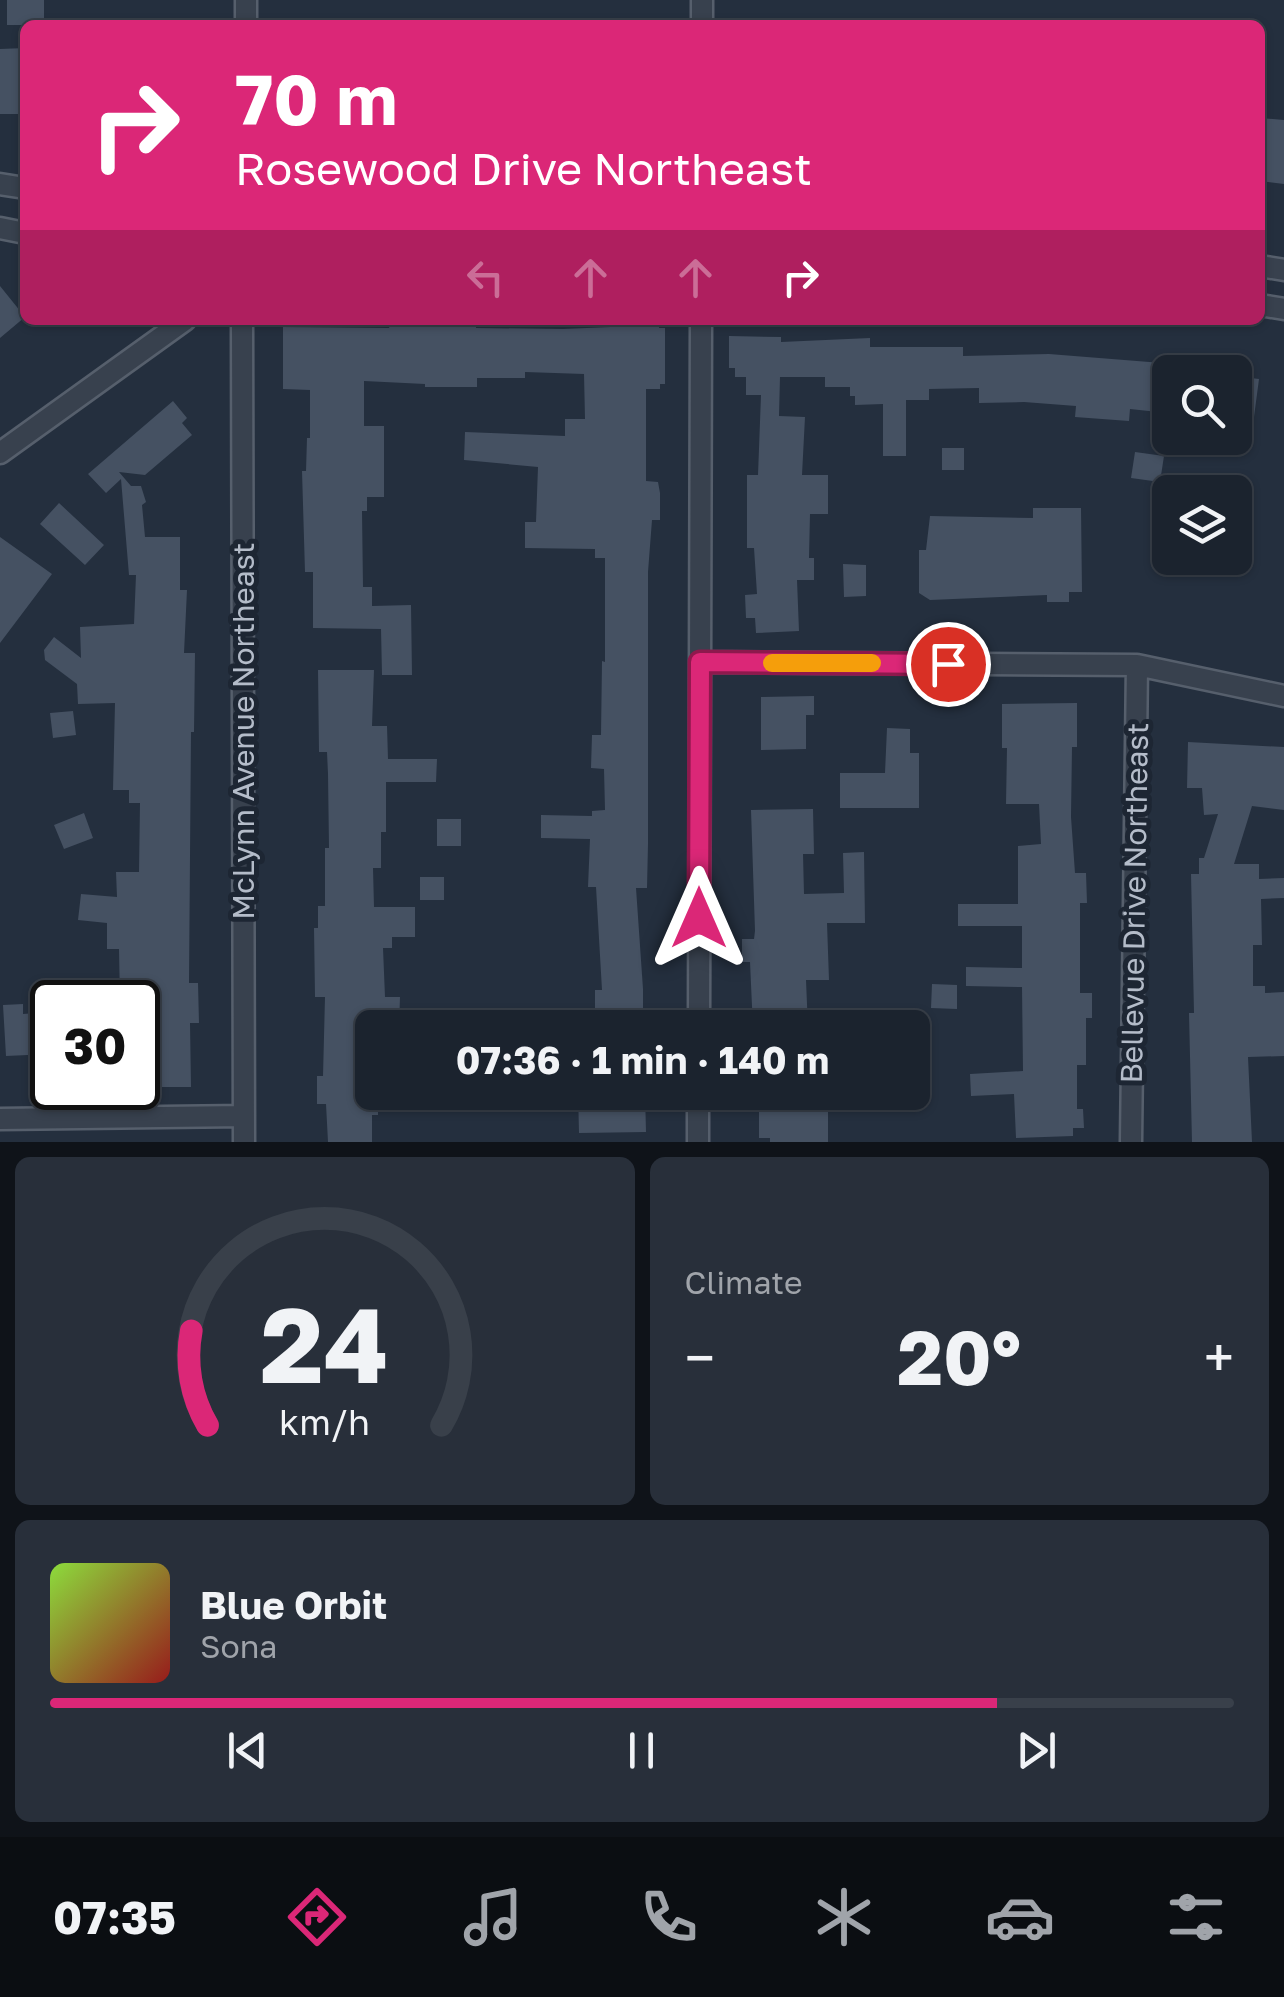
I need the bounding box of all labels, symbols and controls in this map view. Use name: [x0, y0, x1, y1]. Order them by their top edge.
text: 70 m: [235, 56, 397, 140]
icon: right: [70, 60, 200, 190]
text: Rosewood Drive Northeast: [235, 141, 812, 195]
icon: left: [458, 250, 513, 305]
icon: ahead: [563, 250, 618, 305]
icon: ahead: [668, 250, 723, 305]
icon: right: [773, 250, 828, 305]
map controls: [1152, 355, 1252, 575]
button: search: [1152, 355, 1252, 455]
button: layers: [1152, 475, 1252, 575]
street label: McLynn Avenue Northeast: [225, 542, 261, 920]
pin: [906, 622, 991, 707]
icon: arrive: [921, 637, 976, 692]
street label: Bellevue Drive Northeast: [1113, 722, 1155, 1084]
position arrow: [647, 866, 751, 970]
speed limit sign: 30: [30, 980, 160, 1110]
text: 07:36 · 1 min · 140 m: [456, 1037, 829, 1082]
text: Climate: [685, 1263, 803, 1301]
text: 24: [261, 1281, 389, 1406]
text: 20°: [897, 1311, 1021, 1402]
text: −: [685, 1324, 715, 1390]
text: +: [1204, 1324, 1234, 1390]
text: km/h: [279, 1400, 370, 1443]
text: Blue Orbit: [200, 1582, 387, 1627]
text: Sona: [200, 1627, 277, 1665]
icon: previous: [220, 1723, 275, 1778]
icon: pause: [614, 1723, 669, 1778]
icon: next: [1009, 1723, 1064, 1778]
icon: directions: [282, 1882, 352, 1952]
icon: music: [458, 1882, 528, 1952]
icon: phone: [634, 1882, 704, 1952]
icon: climate: [809, 1882, 879, 1952]
icon: car: [985, 1882, 1055, 1952]
icon: filters: [1161, 1882, 1231, 1952]
text: 07:35: [53, 1890, 176, 1944]

